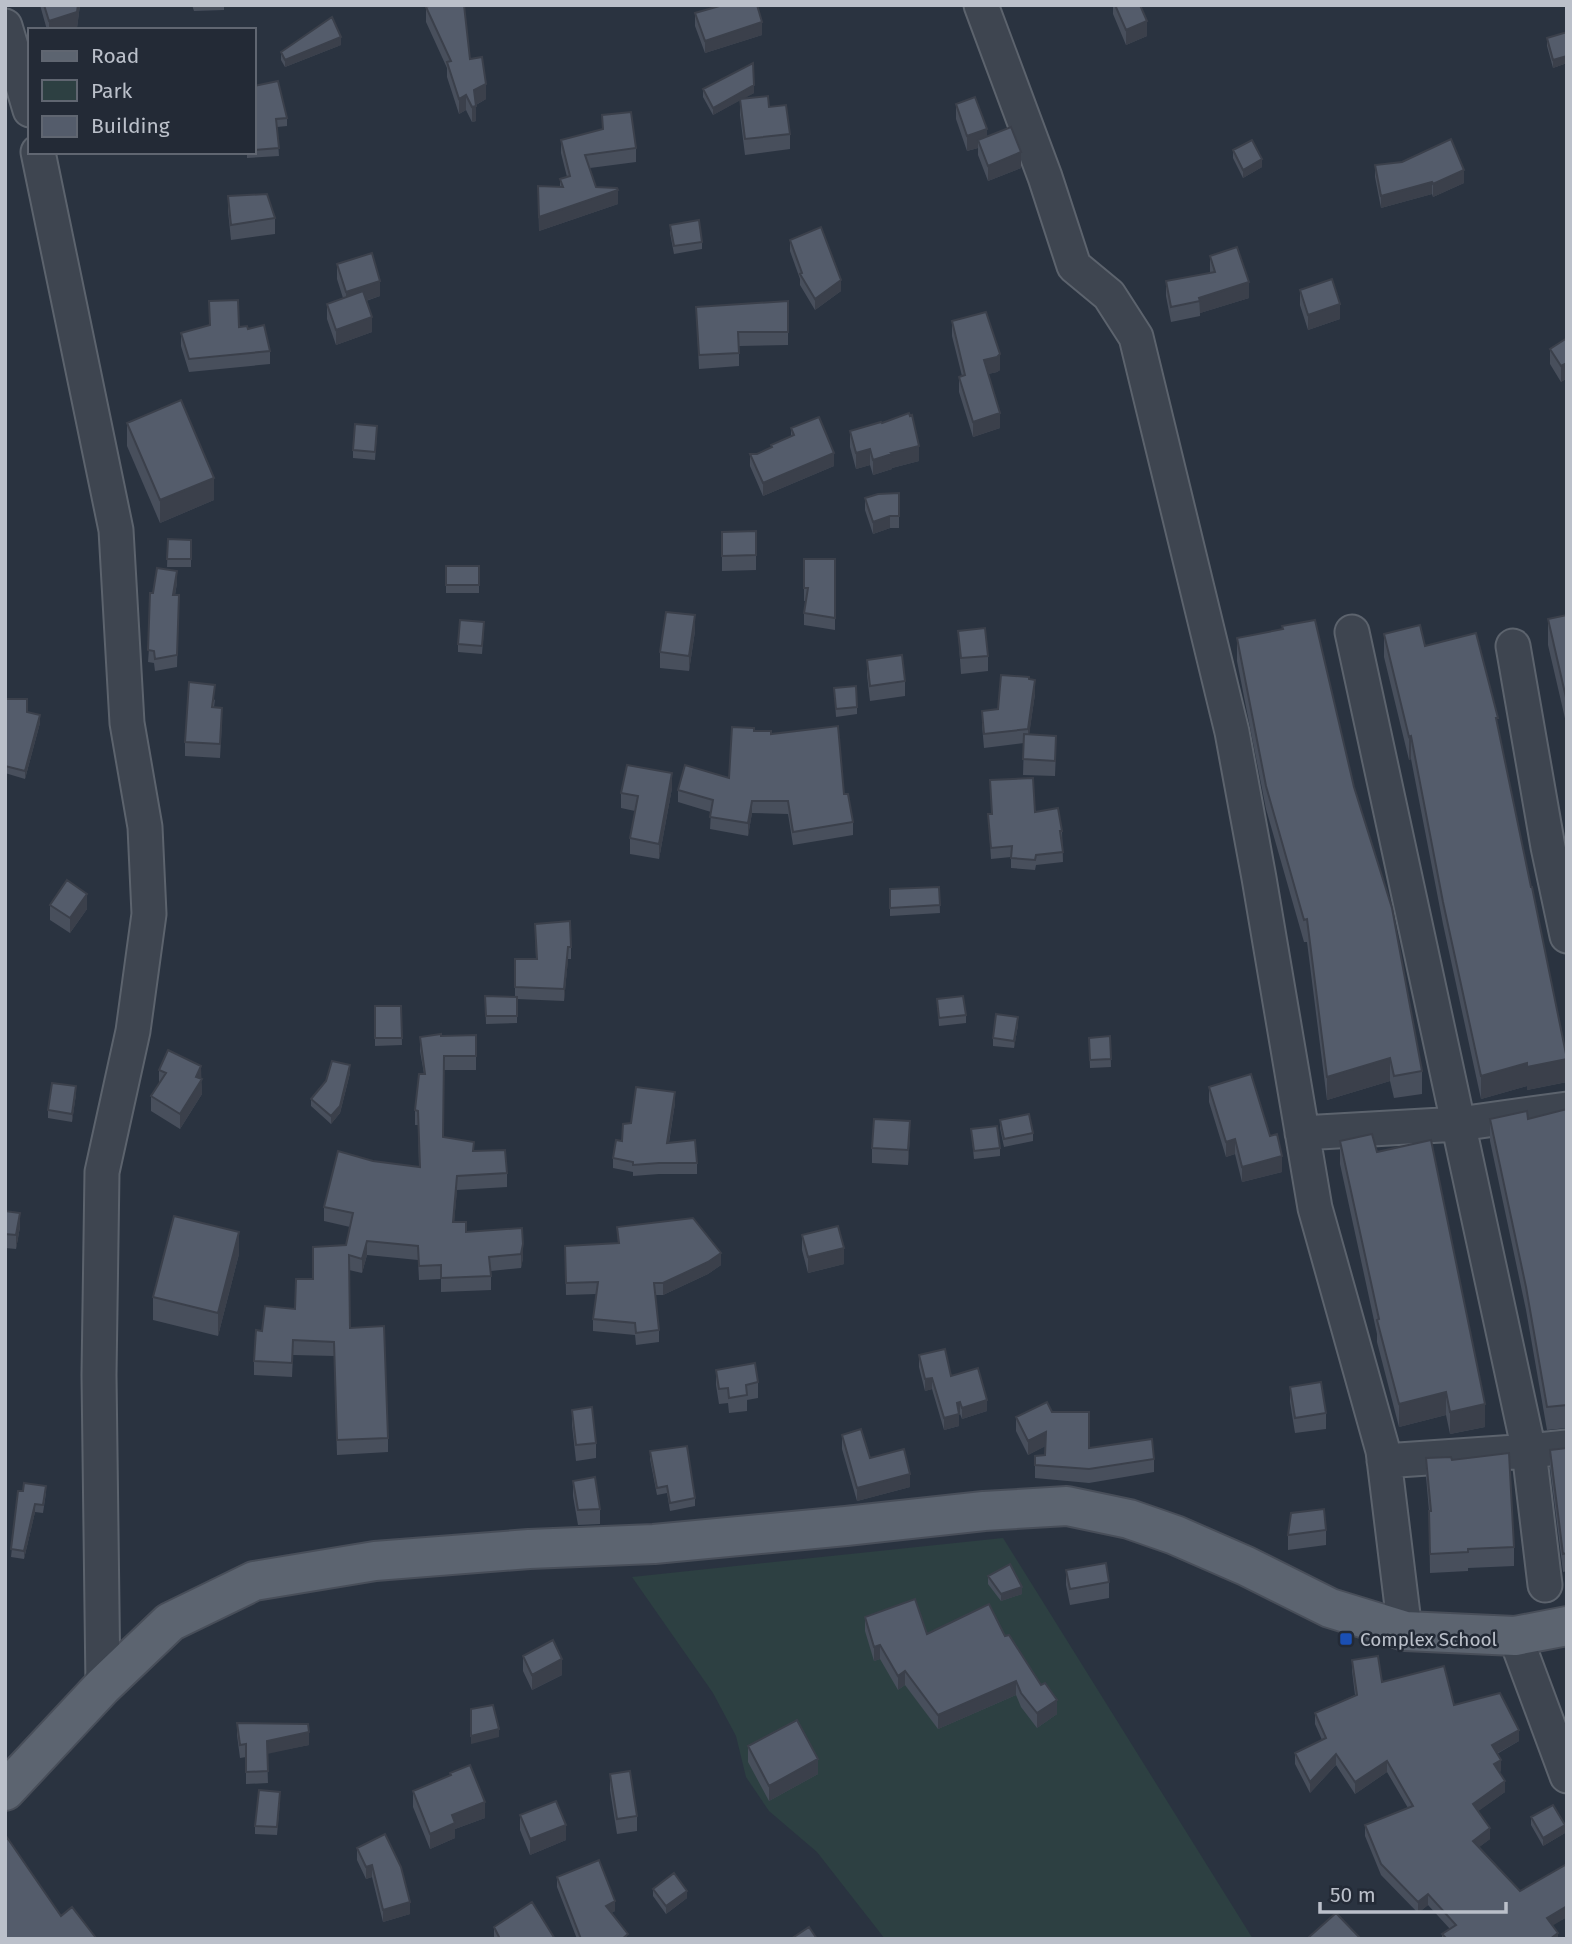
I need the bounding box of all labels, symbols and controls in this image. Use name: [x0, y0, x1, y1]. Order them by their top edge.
legend: [28, 28, 256, 154]
text: Road: [91, 43, 139, 69]
text: Park: [91, 78, 133, 104]
text: Building: [91, 113, 170, 139]
place label: Complex School: [1360, 1628, 1498, 1651]
marker: Complex School: [1338, 1631, 1354, 1647]
scale bar: [1320, 1870, 1506, 1914]
text: 50 m: [1330, 1882, 1376, 1908]

